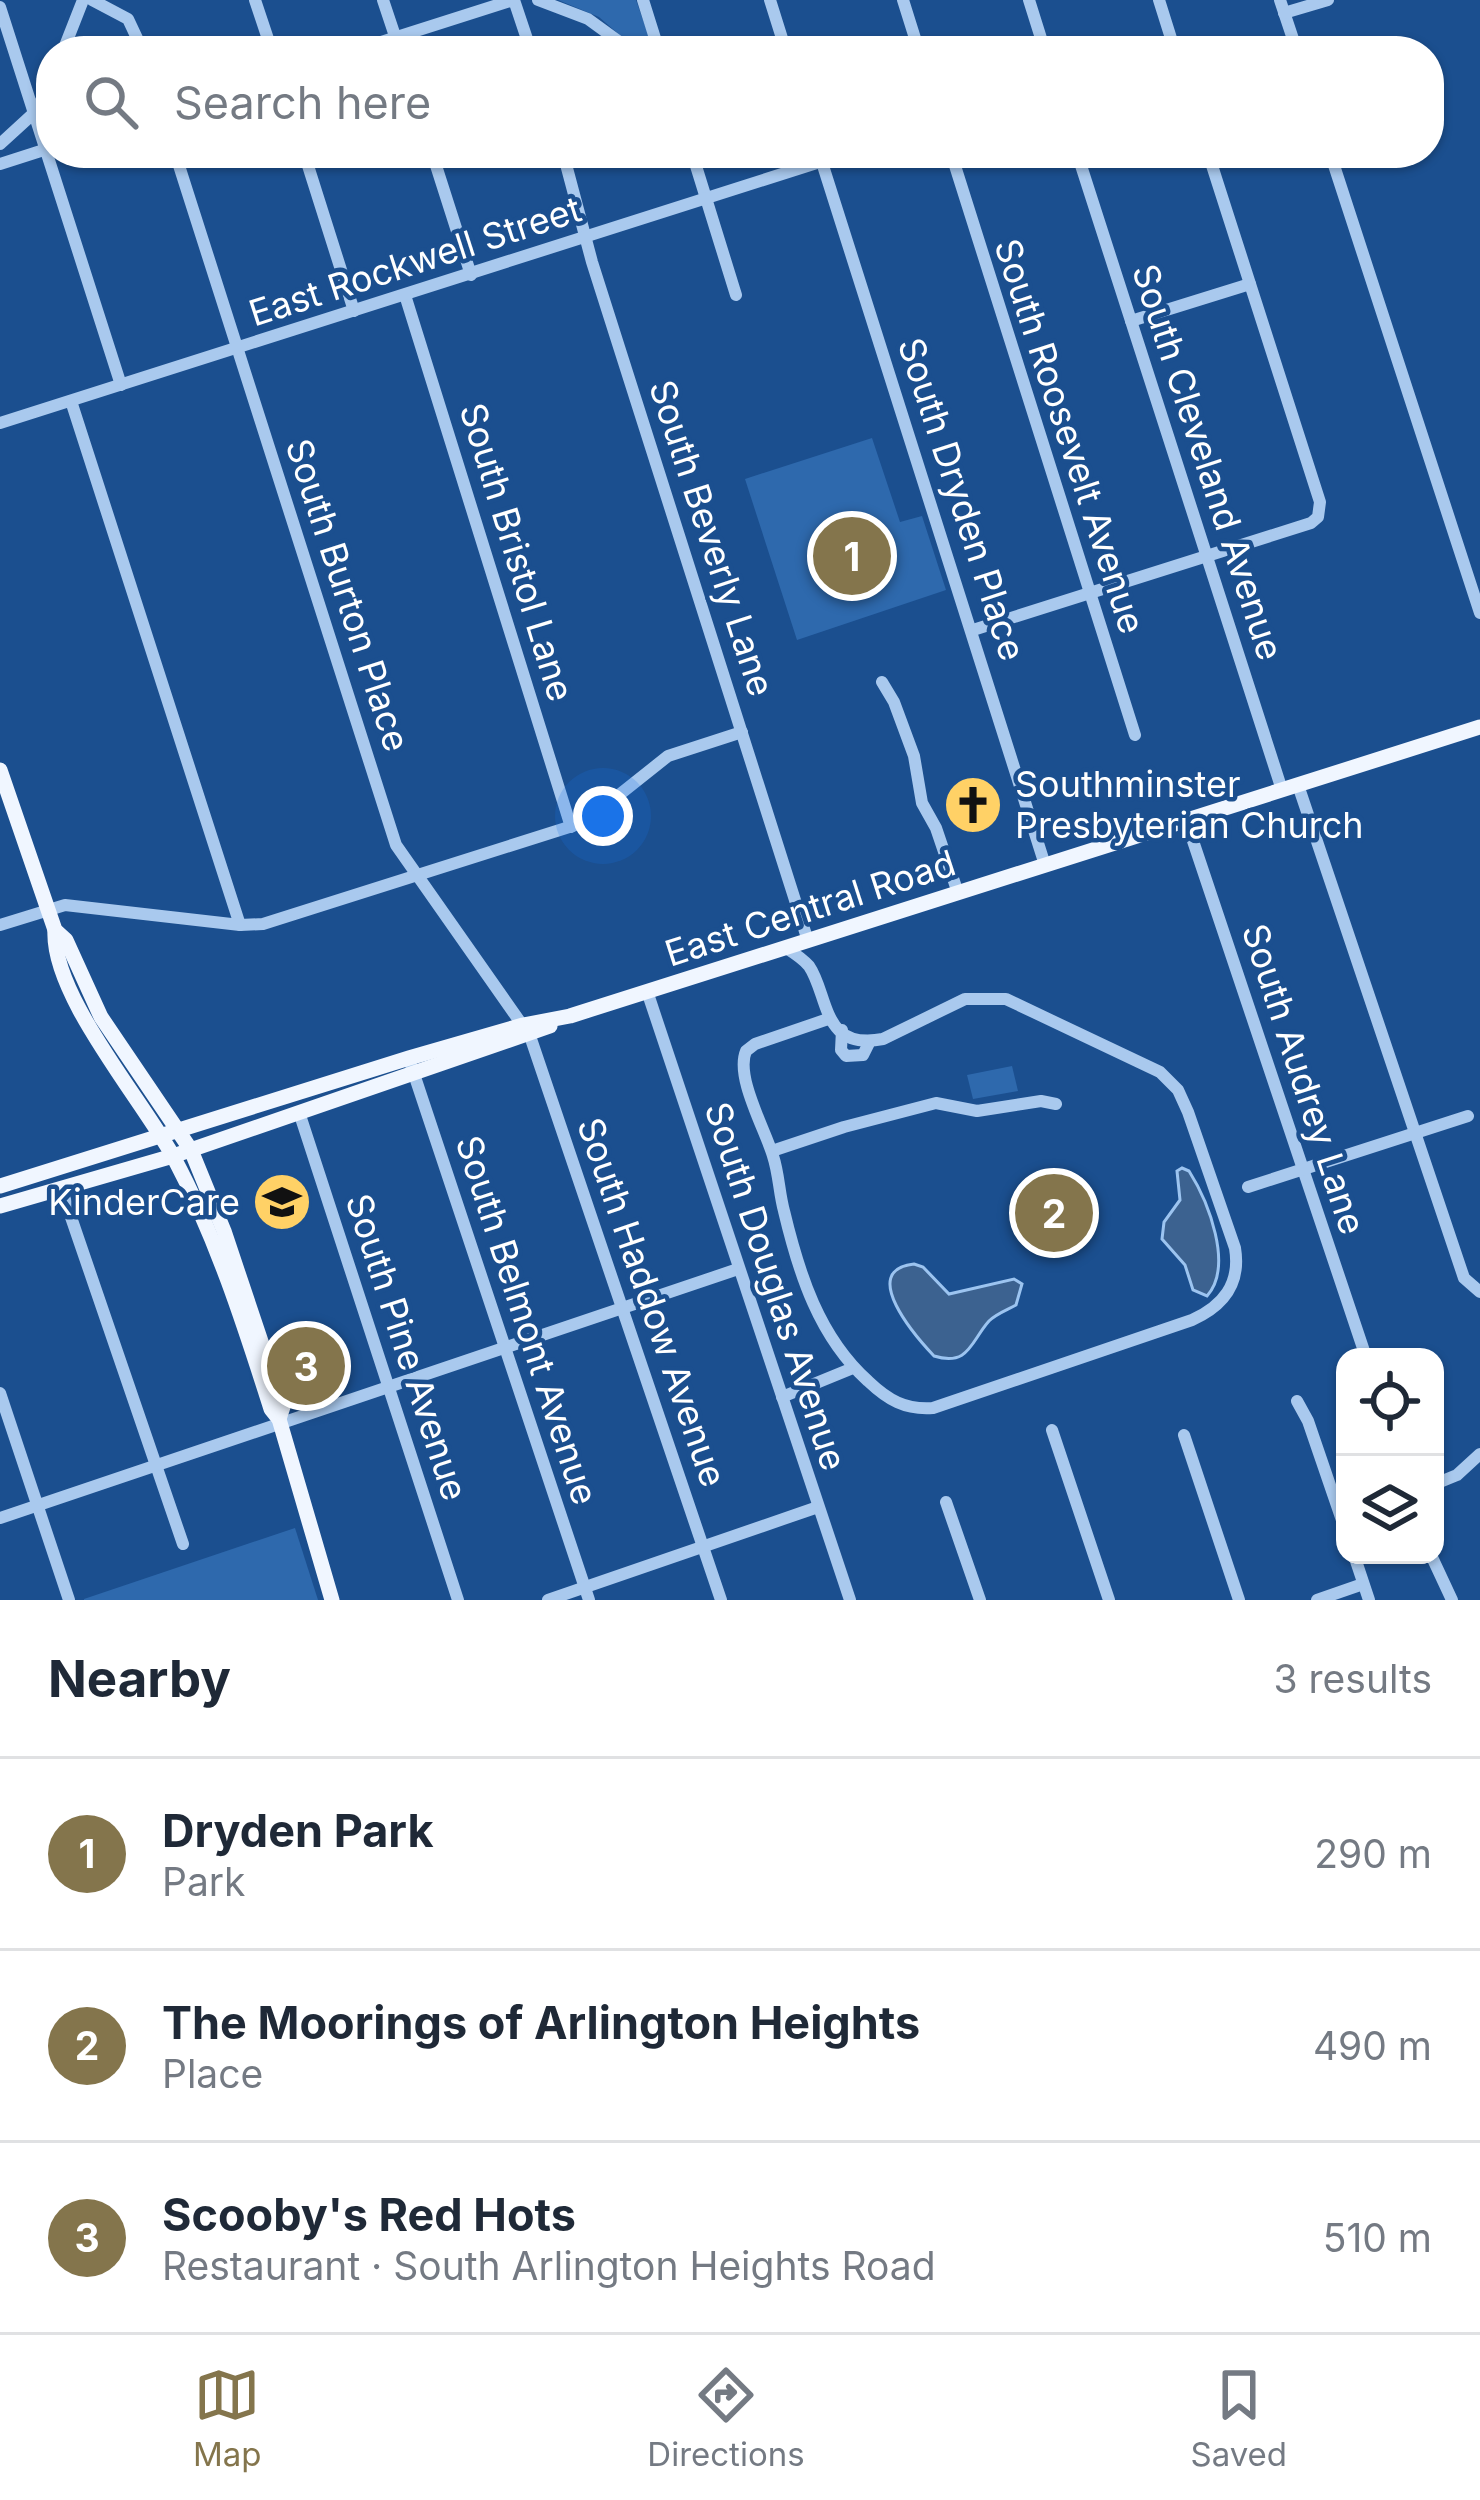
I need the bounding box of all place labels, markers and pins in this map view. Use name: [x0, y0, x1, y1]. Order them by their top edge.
pin: 1: [813, 511, 891, 601]
place label: Southminster Presbyterian Church: [1015, 762, 1364, 847]
church icon: Southminster Presbyterian Church: [942, 774, 1004, 836]
pin: 2: [1015, 1168, 1093, 1258]
school or university icon: KinderCare: [251, 1171, 313, 1233]
place label: KinderCare: [48, 1180, 240, 1224]
pin: 3: [267, 1321, 345, 1411]

